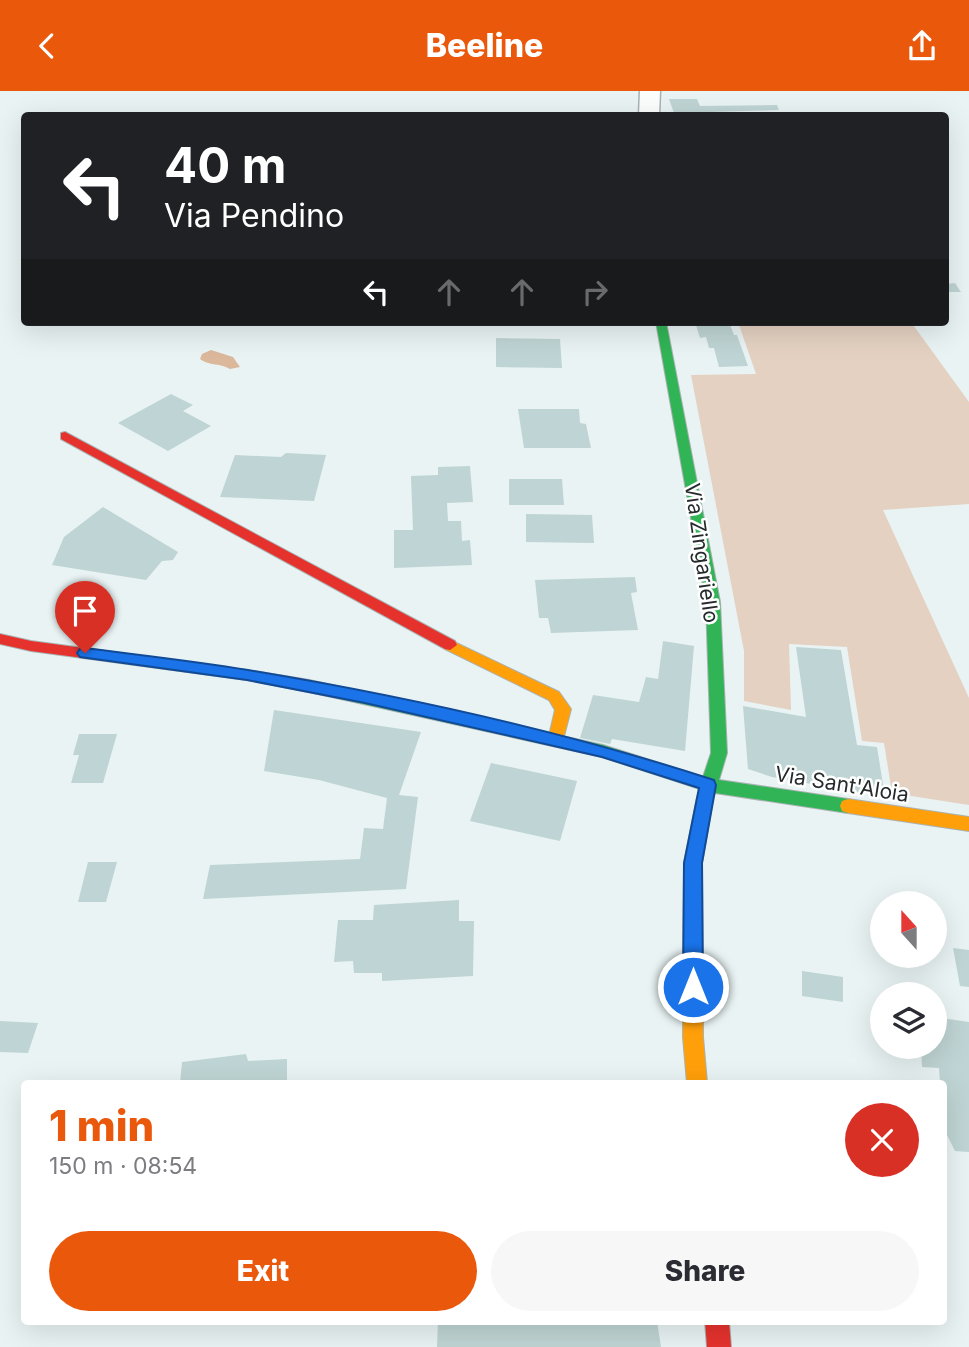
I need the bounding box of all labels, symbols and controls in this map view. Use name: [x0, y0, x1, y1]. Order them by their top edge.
text: Beeline: [426, 26, 543, 65]
icon: back: [28, 27, 66, 65]
icon: share: [903, 27, 941, 65]
text: 40 m: [164, 136, 287, 195]
icon: left: [49, 140, 140, 231]
text: Via Pendino: [164, 196, 344, 235]
icon: left: [357, 273, 395, 311]
icon: ahead: [430, 273, 468, 311]
icon: ahead: [503, 273, 541, 311]
icon: right: [576, 273, 614, 311]
street label: Via Zingariello: [680, 481, 724, 625]
pin: [55, 581, 115, 653]
icon: arrive: [66, 592, 104, 630]
street label: Via Sant'Aloia: [773, 761, 911, 807]
north arrow: [870, 891, 947, 968]
map controls: [870, 891, 947, 1059]
position arrow: [656, 950, 730, 1024]
button: layers: [870, 982, 947, 1059]
text: 1 min: [49, 1100, 154, 1151]
button: close: [845, 1103, 919, 1177]
text: 150 m · 08:54: [49, 1152, 197, 1180]
button: Exit: [49, 1231, 477, 1311]
button: Share: [491, 1231, 919, 1311]

